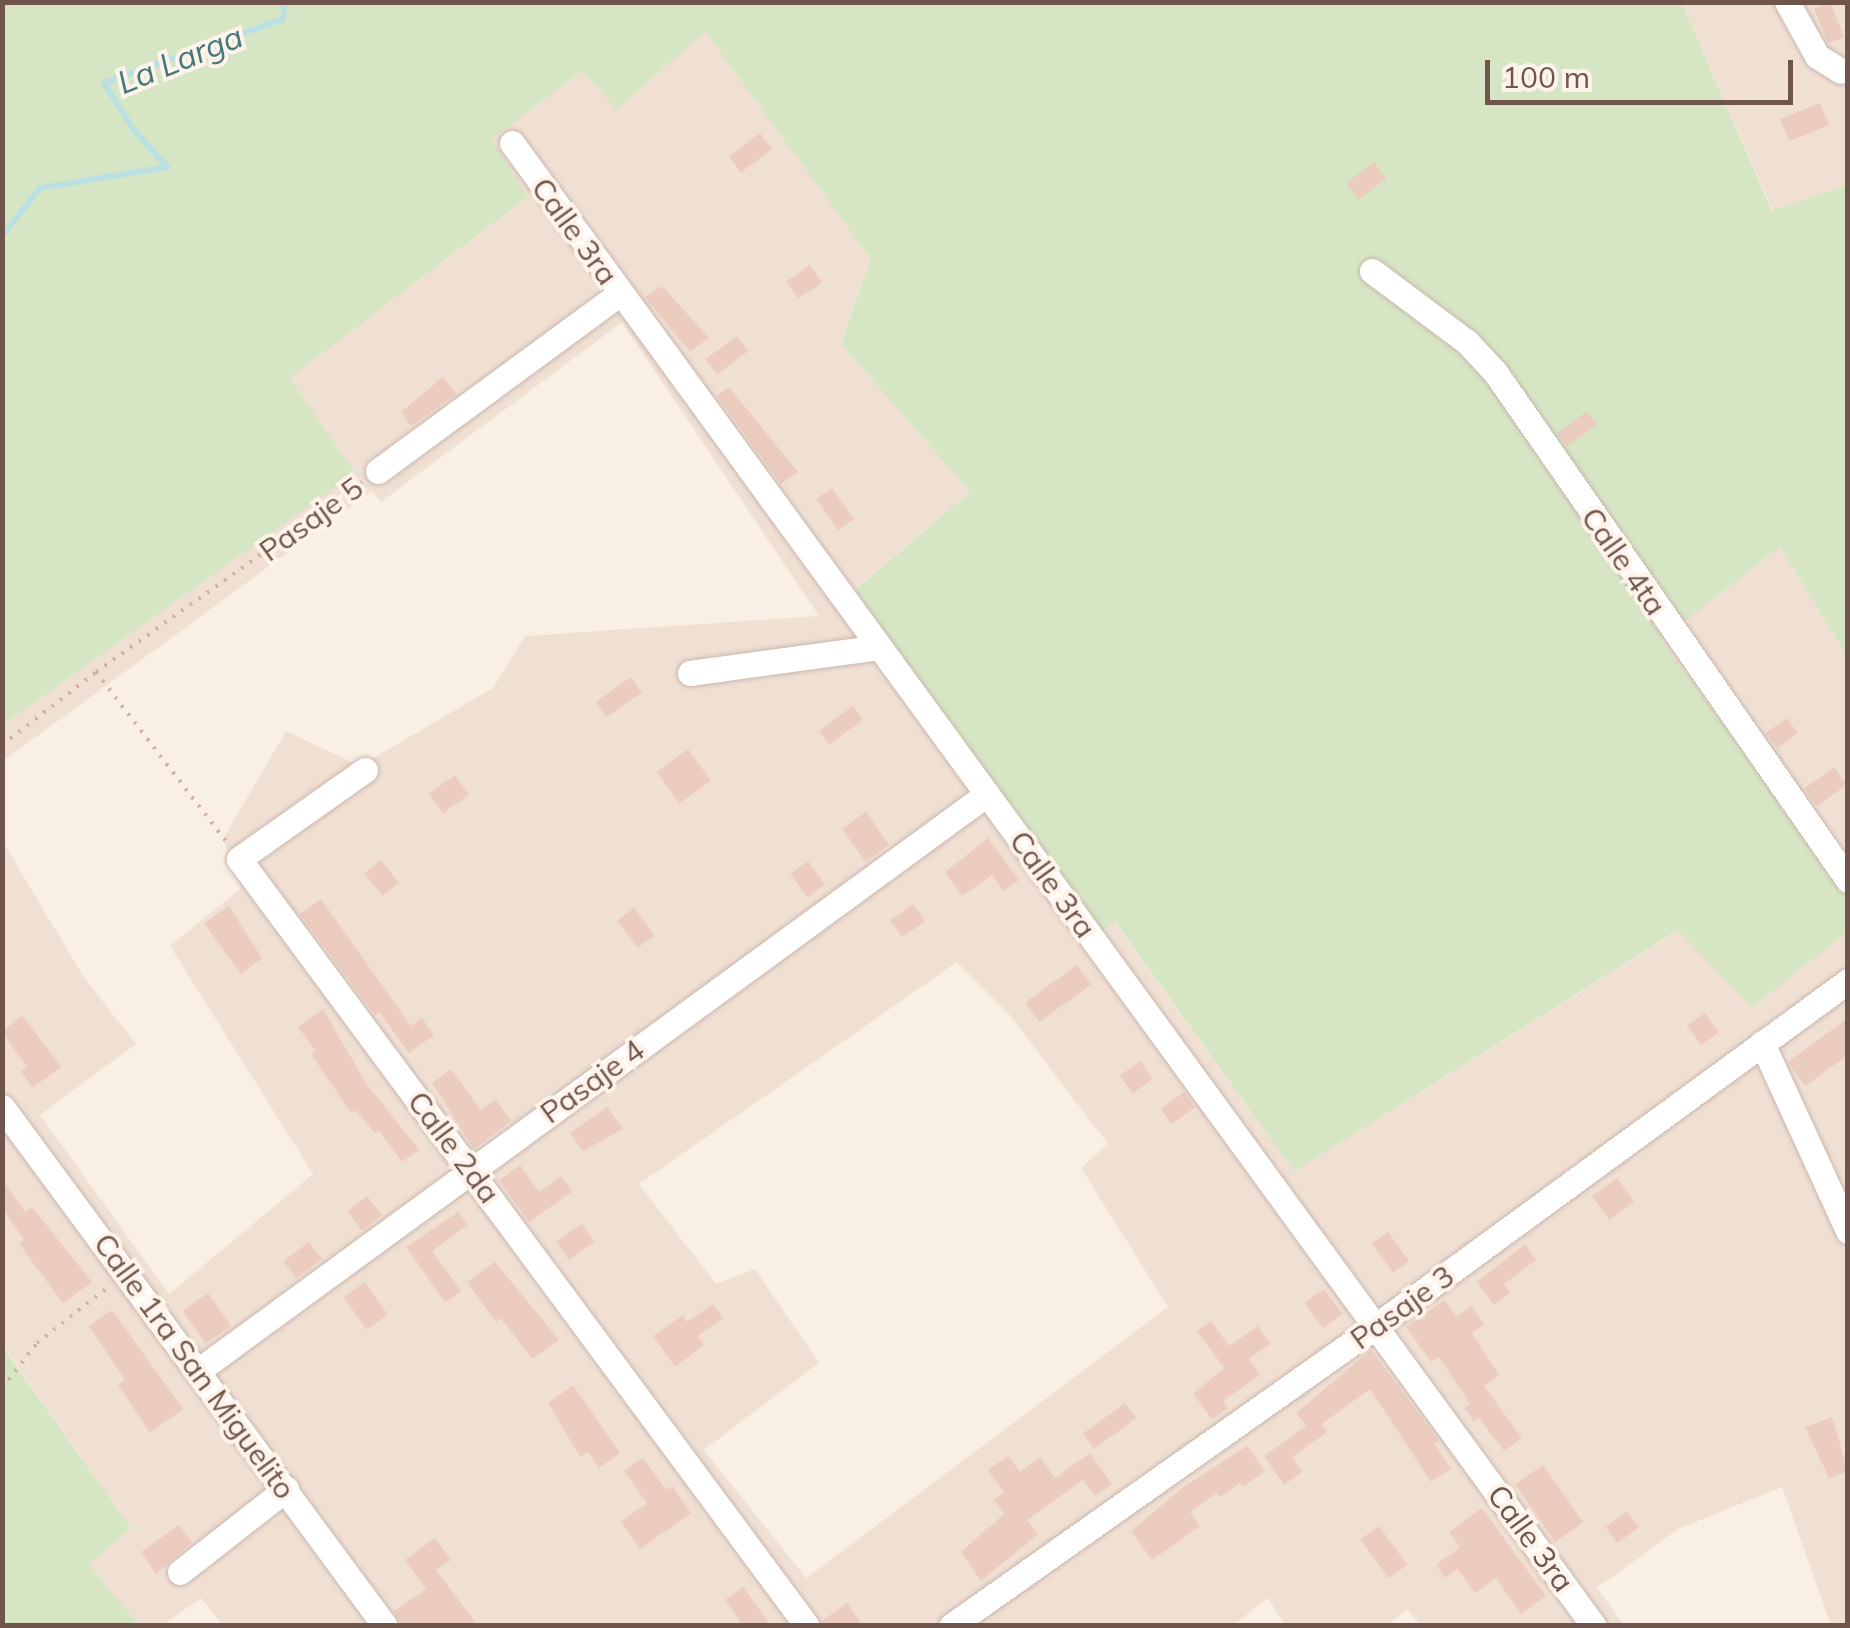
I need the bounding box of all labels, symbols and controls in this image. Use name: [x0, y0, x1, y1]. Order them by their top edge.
water label: La Larga: [112, 17, 248, 101]
scale bar: [1490, 40, 1798, 102]
text: 100 m: [1502, 58, 1590, 96]
street label: Calle 3ra: [524, 171, 626, 291]
street label: Pasaje 5: [252, 469, 370, 569]
street label: Calle 4ta: [1574, 500, 1674, 622]
street label: Calle 3ra: [1002, 824, 1104, 944]
street label: Pasaje 4: [533, 1031, 651, 1131]
street label: Calle 2da: [400, 1084, 508, 1210]
street label: Calle 1ra San Miguelito: [87, 1226, 303, 1506]
street label: Pasaje 3: [1343, 1257, 1461, 1357]
street label: Calle 3ra: [1480, 1478, 1582, 1598]

